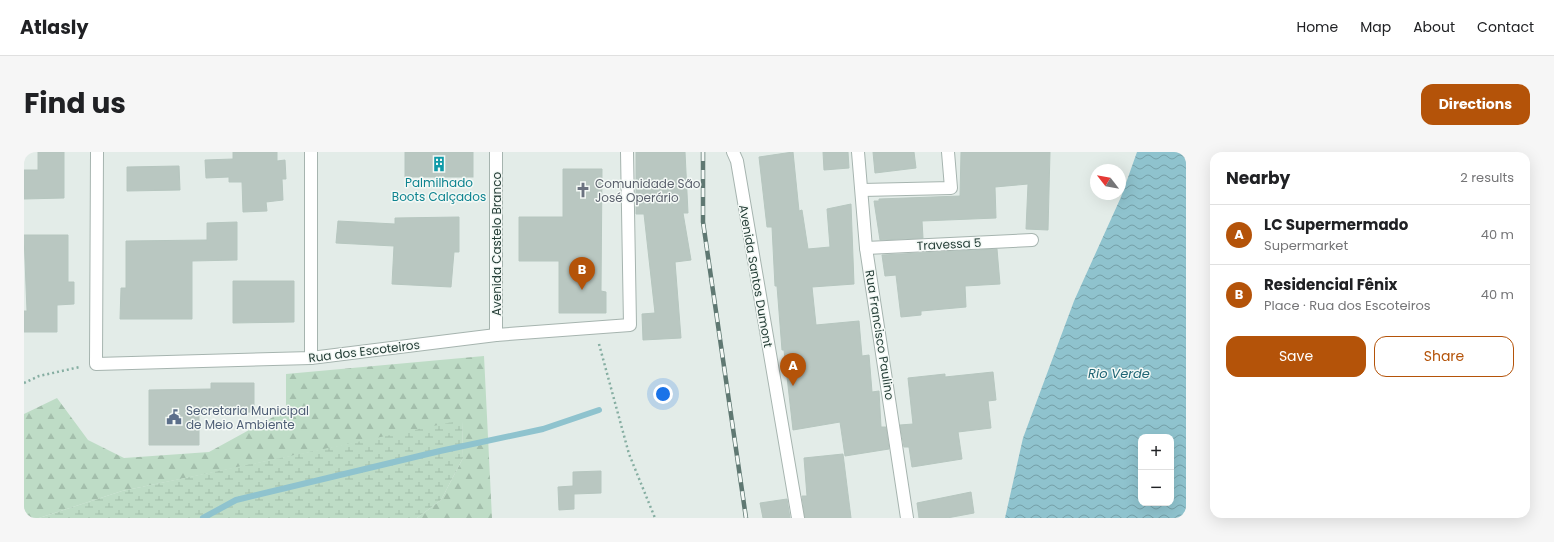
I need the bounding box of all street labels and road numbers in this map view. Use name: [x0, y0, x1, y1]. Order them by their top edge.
street label: Avenida Castelo Branco: [488, 172, 505, 316]
street label: Avenida Santos Dumont: [735, 203, 777, 349]
street label: Travessa 5: [916, 234, 982, 254]
street label: Rua Francisco Paulino: [861, 269, 899, 401]
street label: Rua dos Escoteiros: [307, 336, 421, 366]

